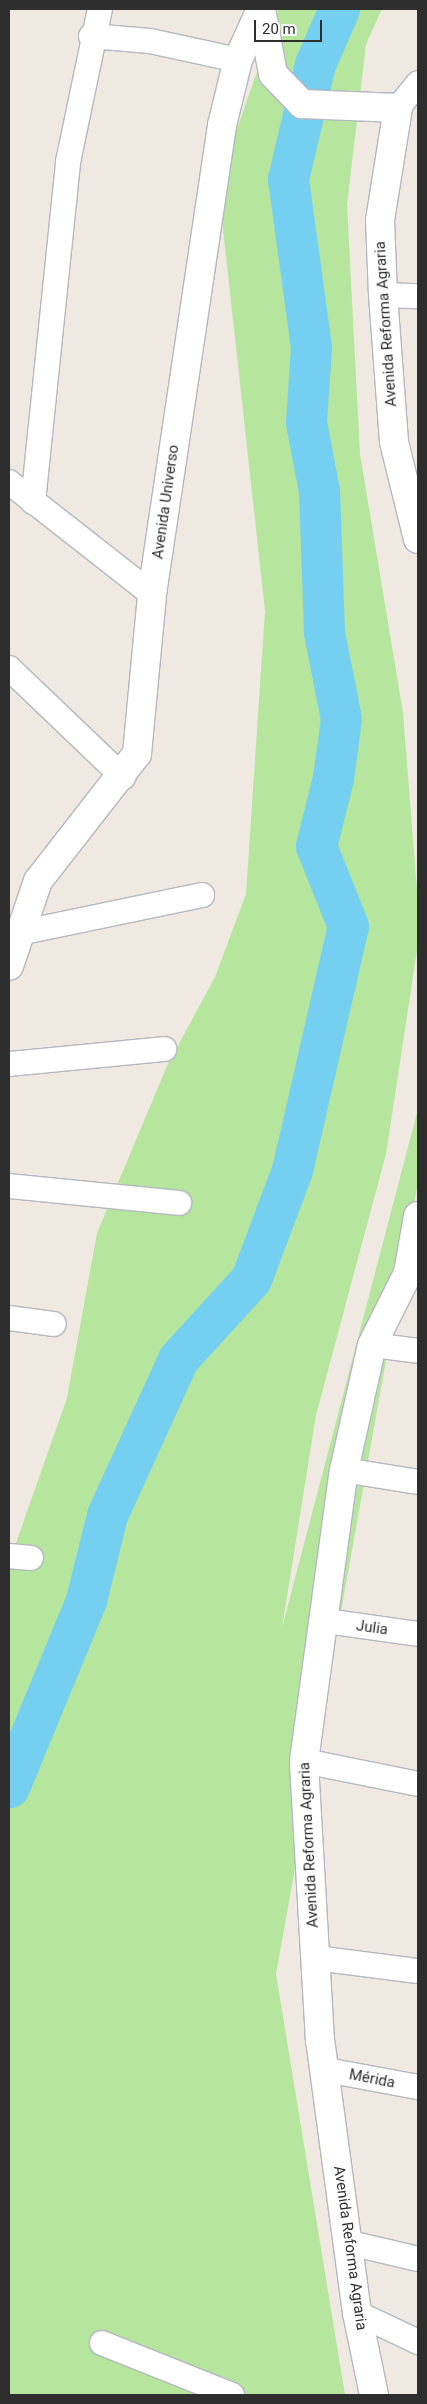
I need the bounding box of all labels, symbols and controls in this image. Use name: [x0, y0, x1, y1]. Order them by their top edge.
scale bar: [257, 10, 324, 42]
text: 20 m: [262, 20, 296, 38]
street label: Avenida Reforma Agraria: [371, 241, 401, 407]
street label: Avenida Universo: [149, 444, 183, 560]
street label: Julia: [355, 1617, 389, 1639]
street label: Avenida Reforma Agraria: [296, 1762, 322, 1928]
street label: Mérida: [348, 2066, 396, 2092]
street label: Avenida Reforma Agraria: [330, 2165, 370, 2331]

